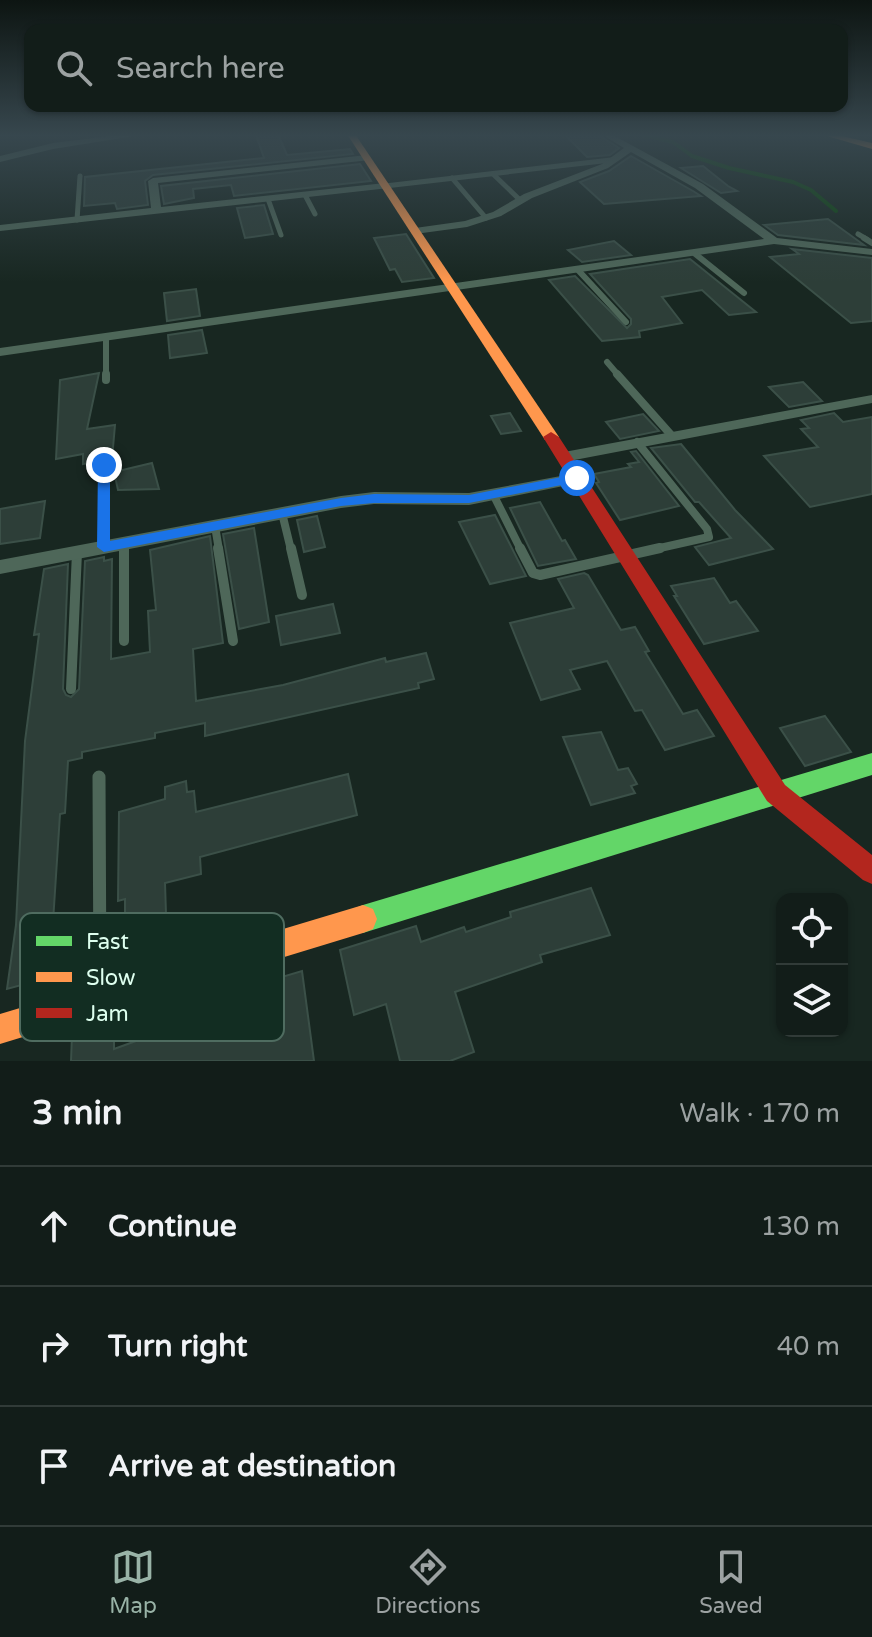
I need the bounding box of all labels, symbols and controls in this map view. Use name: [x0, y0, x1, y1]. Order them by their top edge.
search box: [24, 24, 848, 112]
icon: search: [52, 46, 96, 90]
text: Search here: [116, 50, 285, 87]
route end: [86, 447, 122, 483]
route start: [559, 460, 595, 496]
map controls: [776, 893, 848, 1037]
button: locate: [776, 893, 848, 965]
legend: [20, 913, 284, 1041]
text: Fast: [86, 929, 129, 955]
text: Slow: [86, 965, 136, 991]
button: layers: [776, 965, 848, 1037]
text: Jam: [86, 1001, 129, 1027]
text: 3 min: [32, 1093, 123, 1134]
text: Walk · 170 m: [680, 1098, 840, 1129]
icon: ahead: [32, 1204, 76, 1248]
text: Continue: [108, 1208, 237, 1245]
text: 130 m: [760, 1211, 840, 1242]
icon: right: [32, 1324, 76, 1368]
text: Turn right: [108, 1328, 248, 1365]
text: 40 m: [777, 1331, 840, 1362]
icon: arrive: [32, 1444, 76, 1488]
text: Arrive at destination: [108, 1448, 396, 1485]
tab: Map: [109, 1545, 157, 1619]
tab: Directions: [375, 1545, 481, 1619]
tab: Saved: [699, 1545, 763, 1619]

